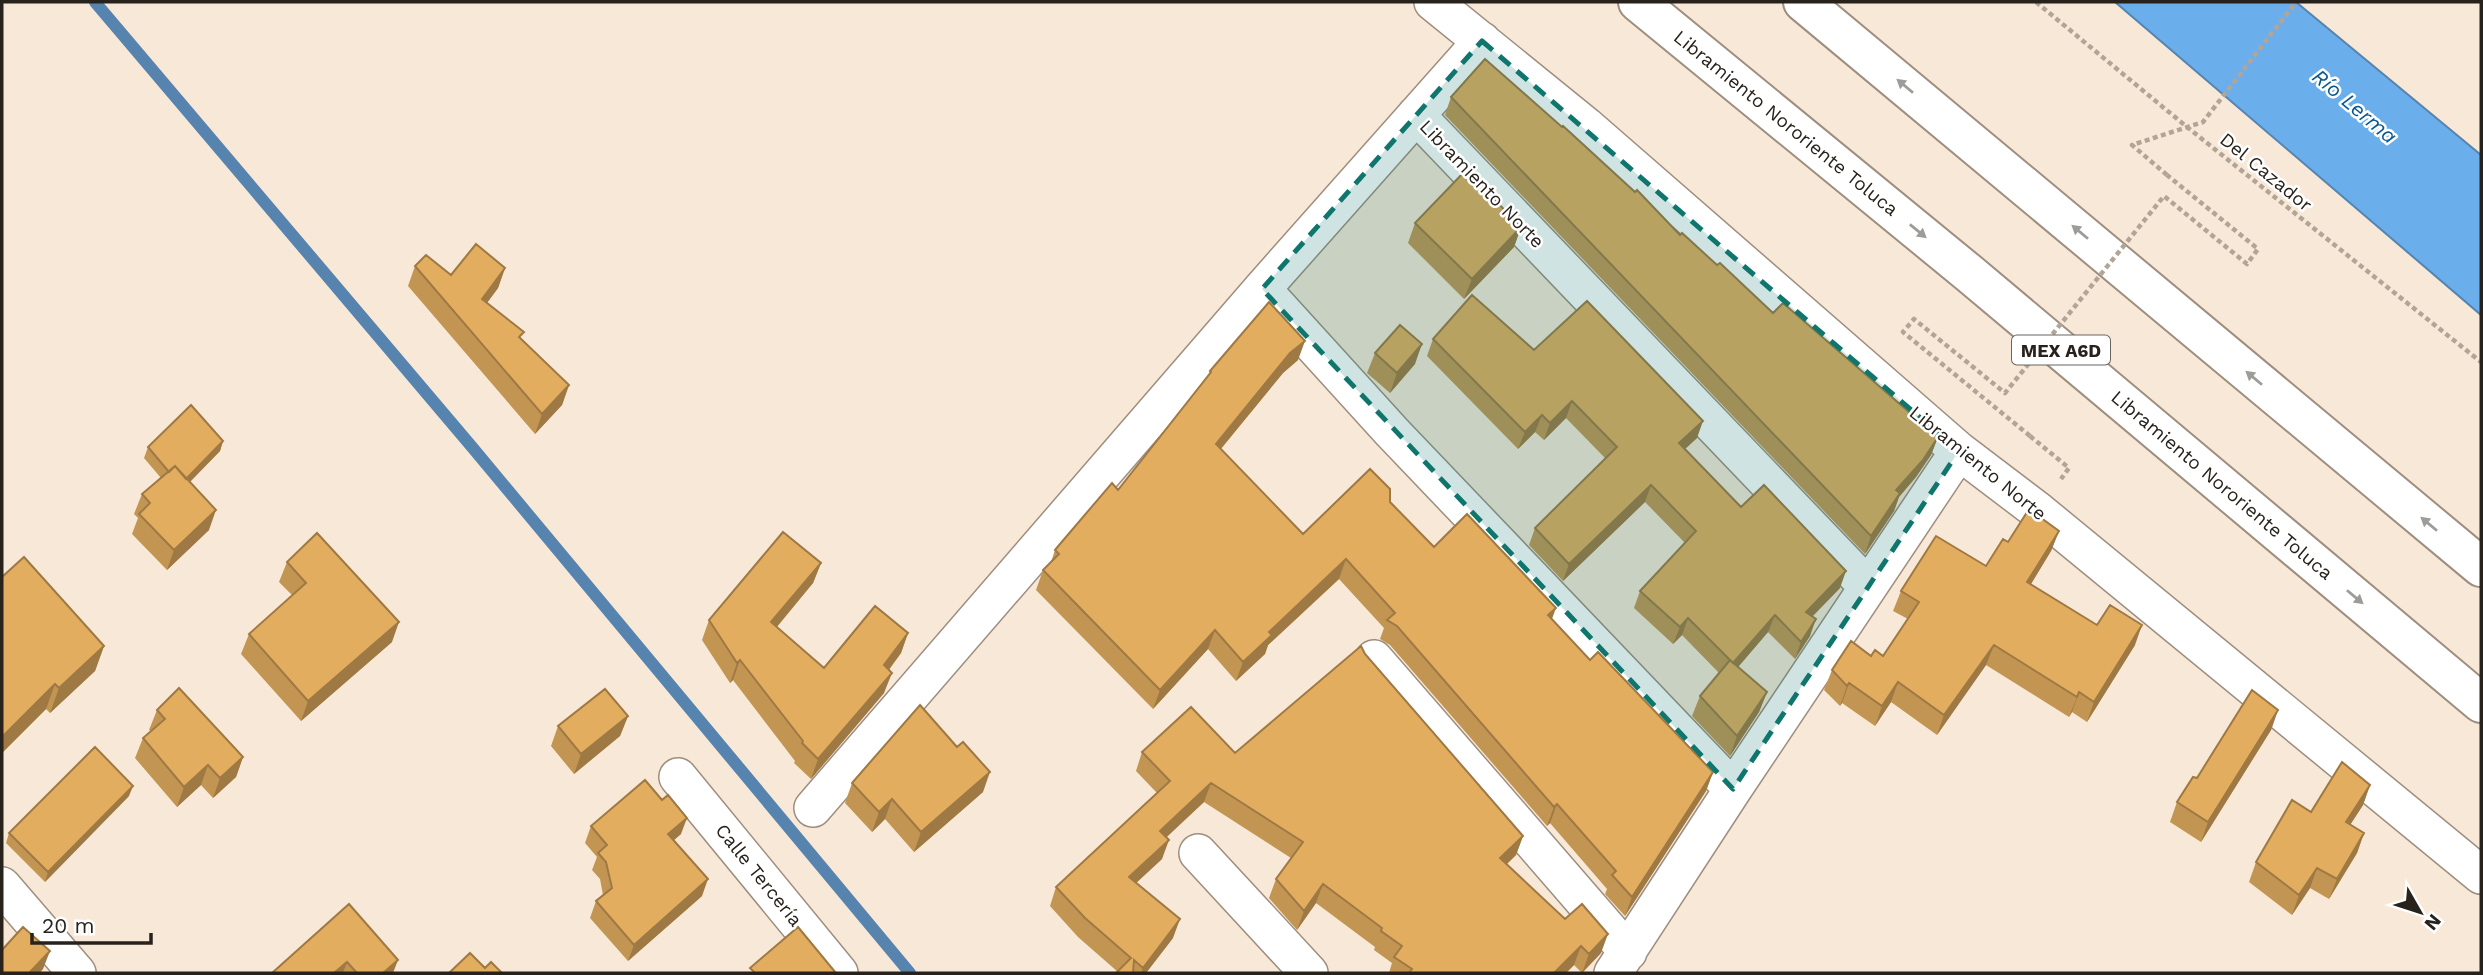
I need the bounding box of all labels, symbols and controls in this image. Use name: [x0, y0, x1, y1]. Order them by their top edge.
street label: Libramiento Nororiente Toluca: [1669, 25, 1903, 221]
water label: Río Lerma: [2308, 63, 2402, 149]
one-way arrow: [1896, 79, 1913, 94]
street label: Libramiento Norte: [1415, 115, 1549, 253]
street label: Del Cazador: [2215, 128, 2317, 216]
one-way arrow: [1910, 223, 1927, 238]
one-way arrow: [2071, 225, 2088, 240]
road number: MEX A6D: [2012, 336, 2110, 364]
one-way arrow: [2246, 370, 2264, 385]
street label: Libramiento Nororiente Toluca: [2107, 385, 2338, 585]
street label: Libramiento Norte: [1905, 401, 2051, 525]
one-way arrow: [2420, 516, 2438, 531]
one-way arrow: [2346, 590, 2364, 605]
street label: Calle Tercería: [711, 819, 808, 931]
north arrow: [2385, 877, 2455, 947]
scale bar: [32, 902, 150, 946]
text: N: [2419, 910, 2446, 935]
text: 20 m: [42, 913, 94, 938]

